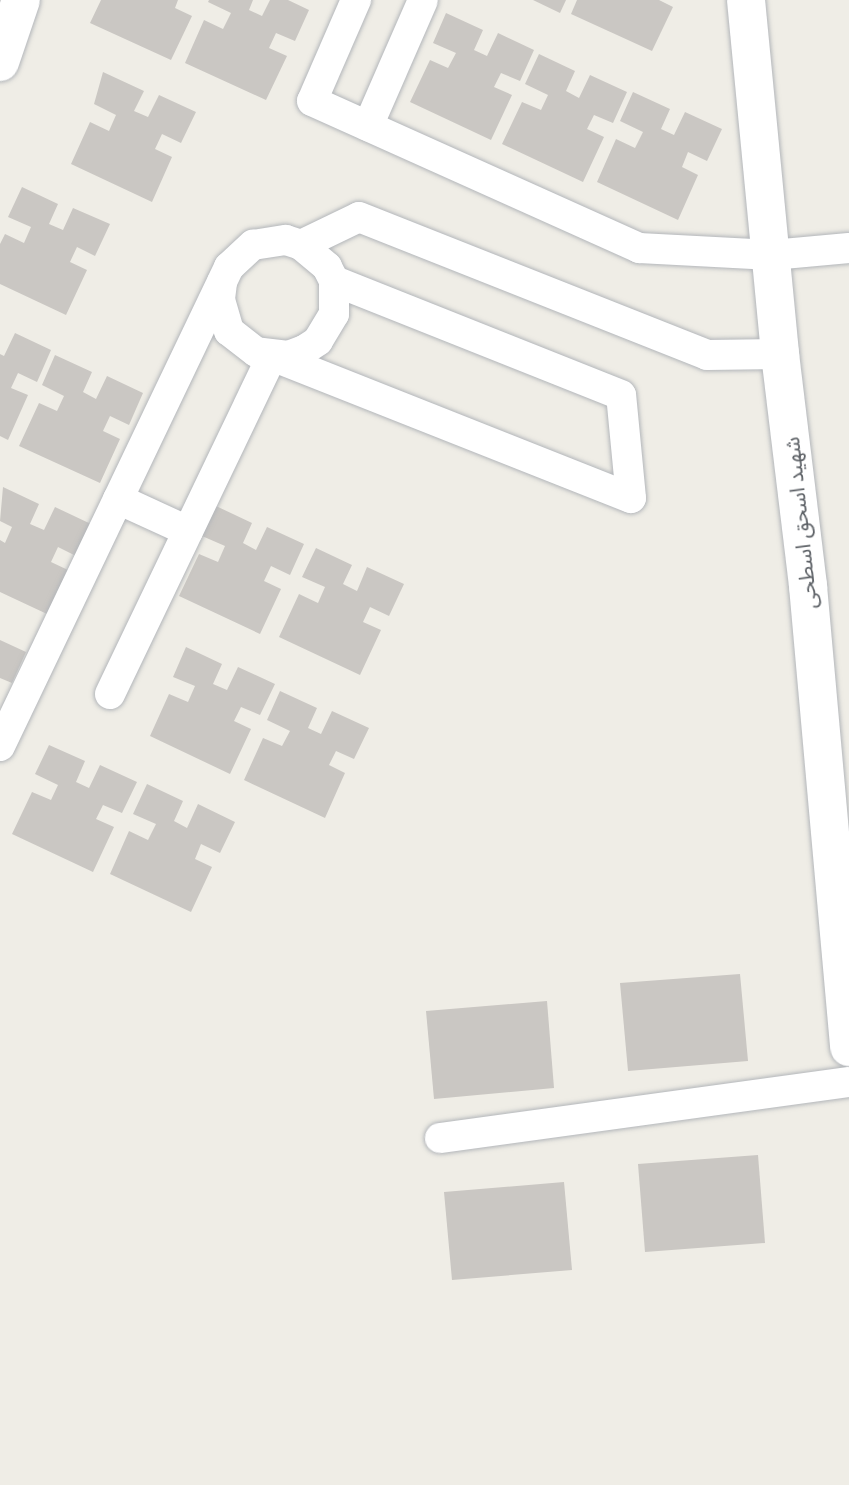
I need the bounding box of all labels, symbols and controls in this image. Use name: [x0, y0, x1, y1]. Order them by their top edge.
street label: شهید اسحق اسطحی: [778, 436, 822, 610]

